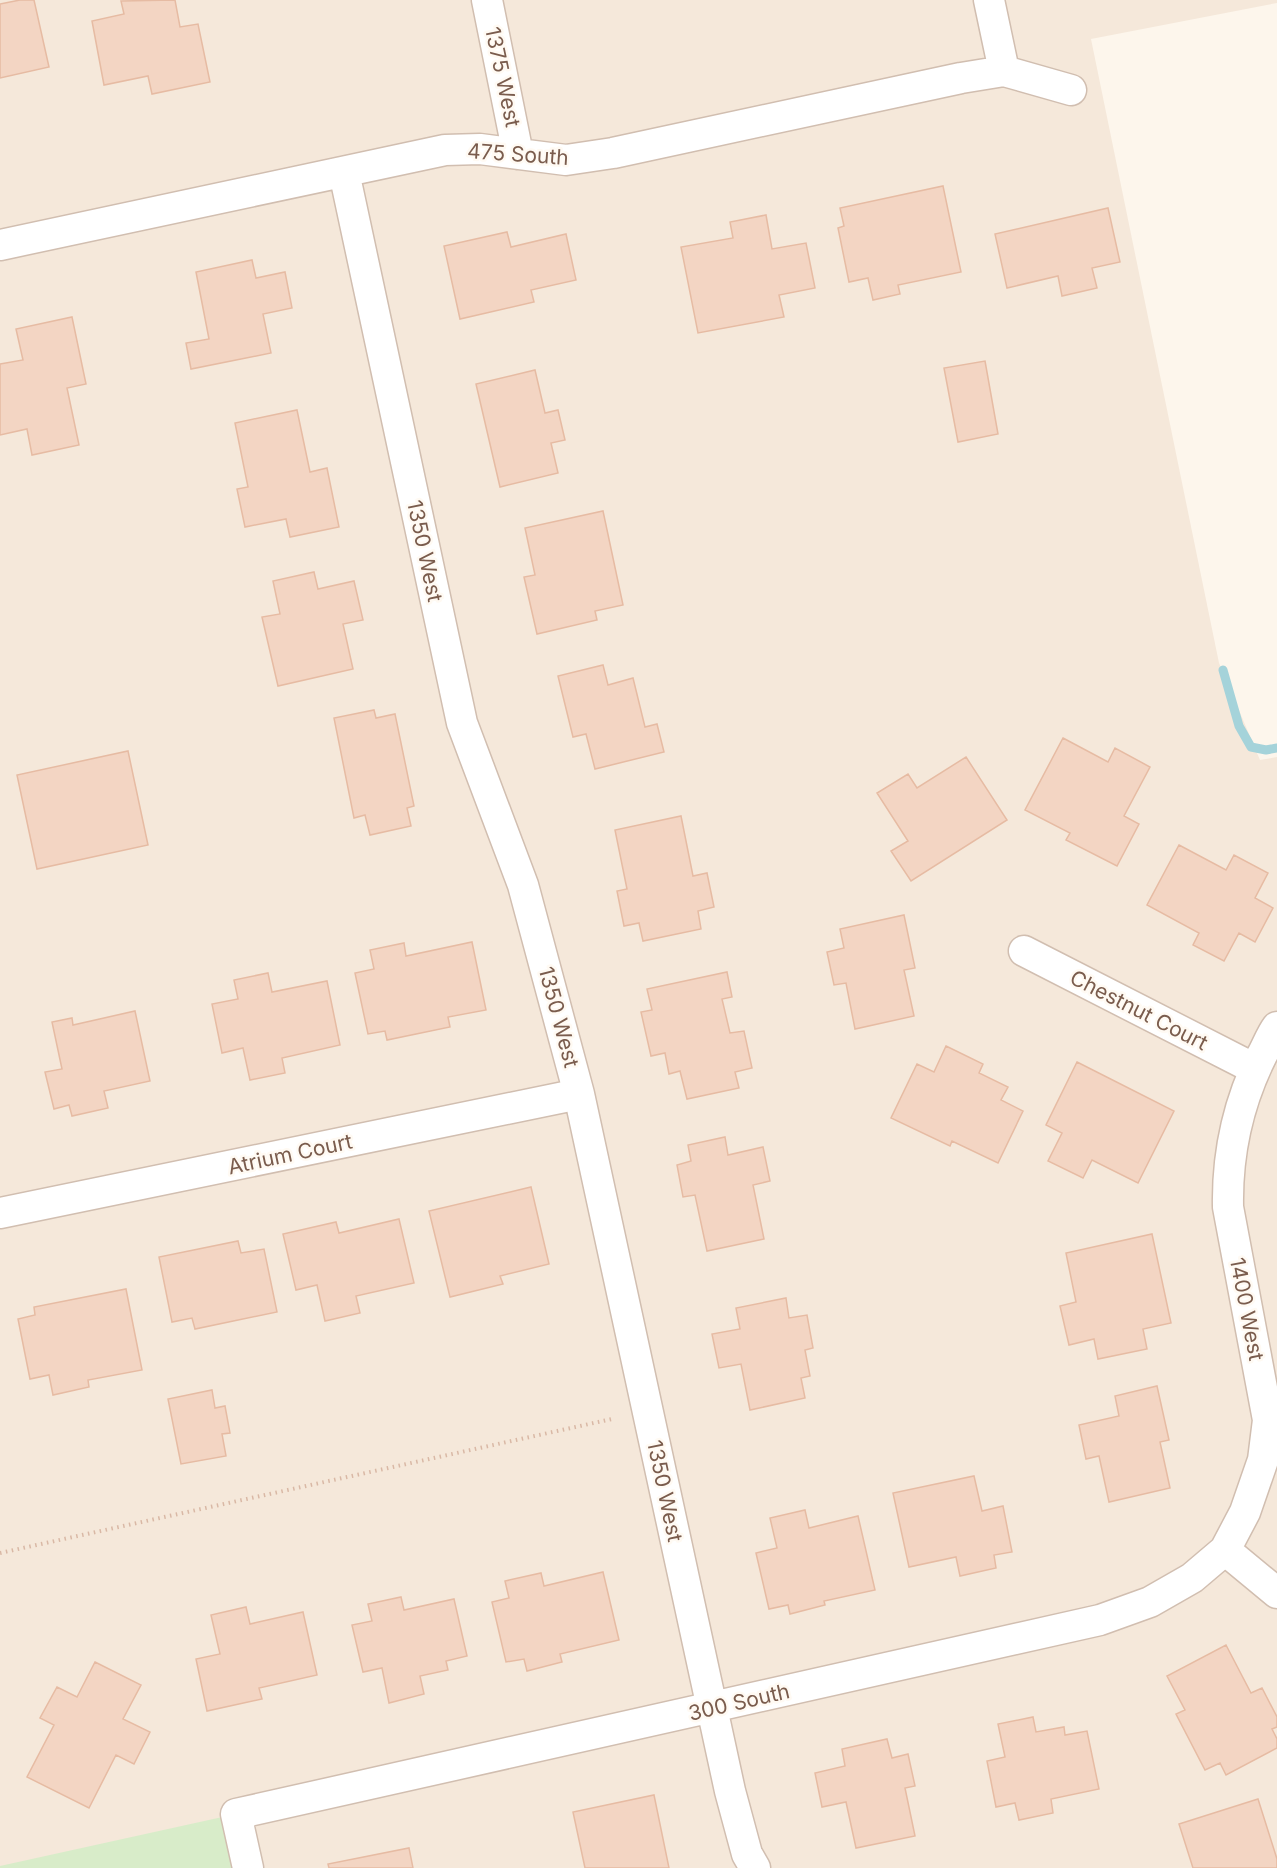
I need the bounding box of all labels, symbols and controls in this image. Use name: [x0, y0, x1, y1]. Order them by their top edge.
street label: 1375 West: [480, 25, 526, 129]
street label: 475 South: [466, 138, 570, 170]
street label: 1350 West: [402, 498, 448, 604]
street label: 1350 West: [534, 964, 584, 1070]
street label: Chestnut Court: [1066, 965, 1212, 1055]
street label: Atrium Court: [226, 1129, 355, 1179]
street label: 1400 West: [1225, 1255, 1269, 1363]
street label: 1350 West: [642, 1438, 688, 1544]
street label: 300 South: [686, 1678, 792, 1726]

